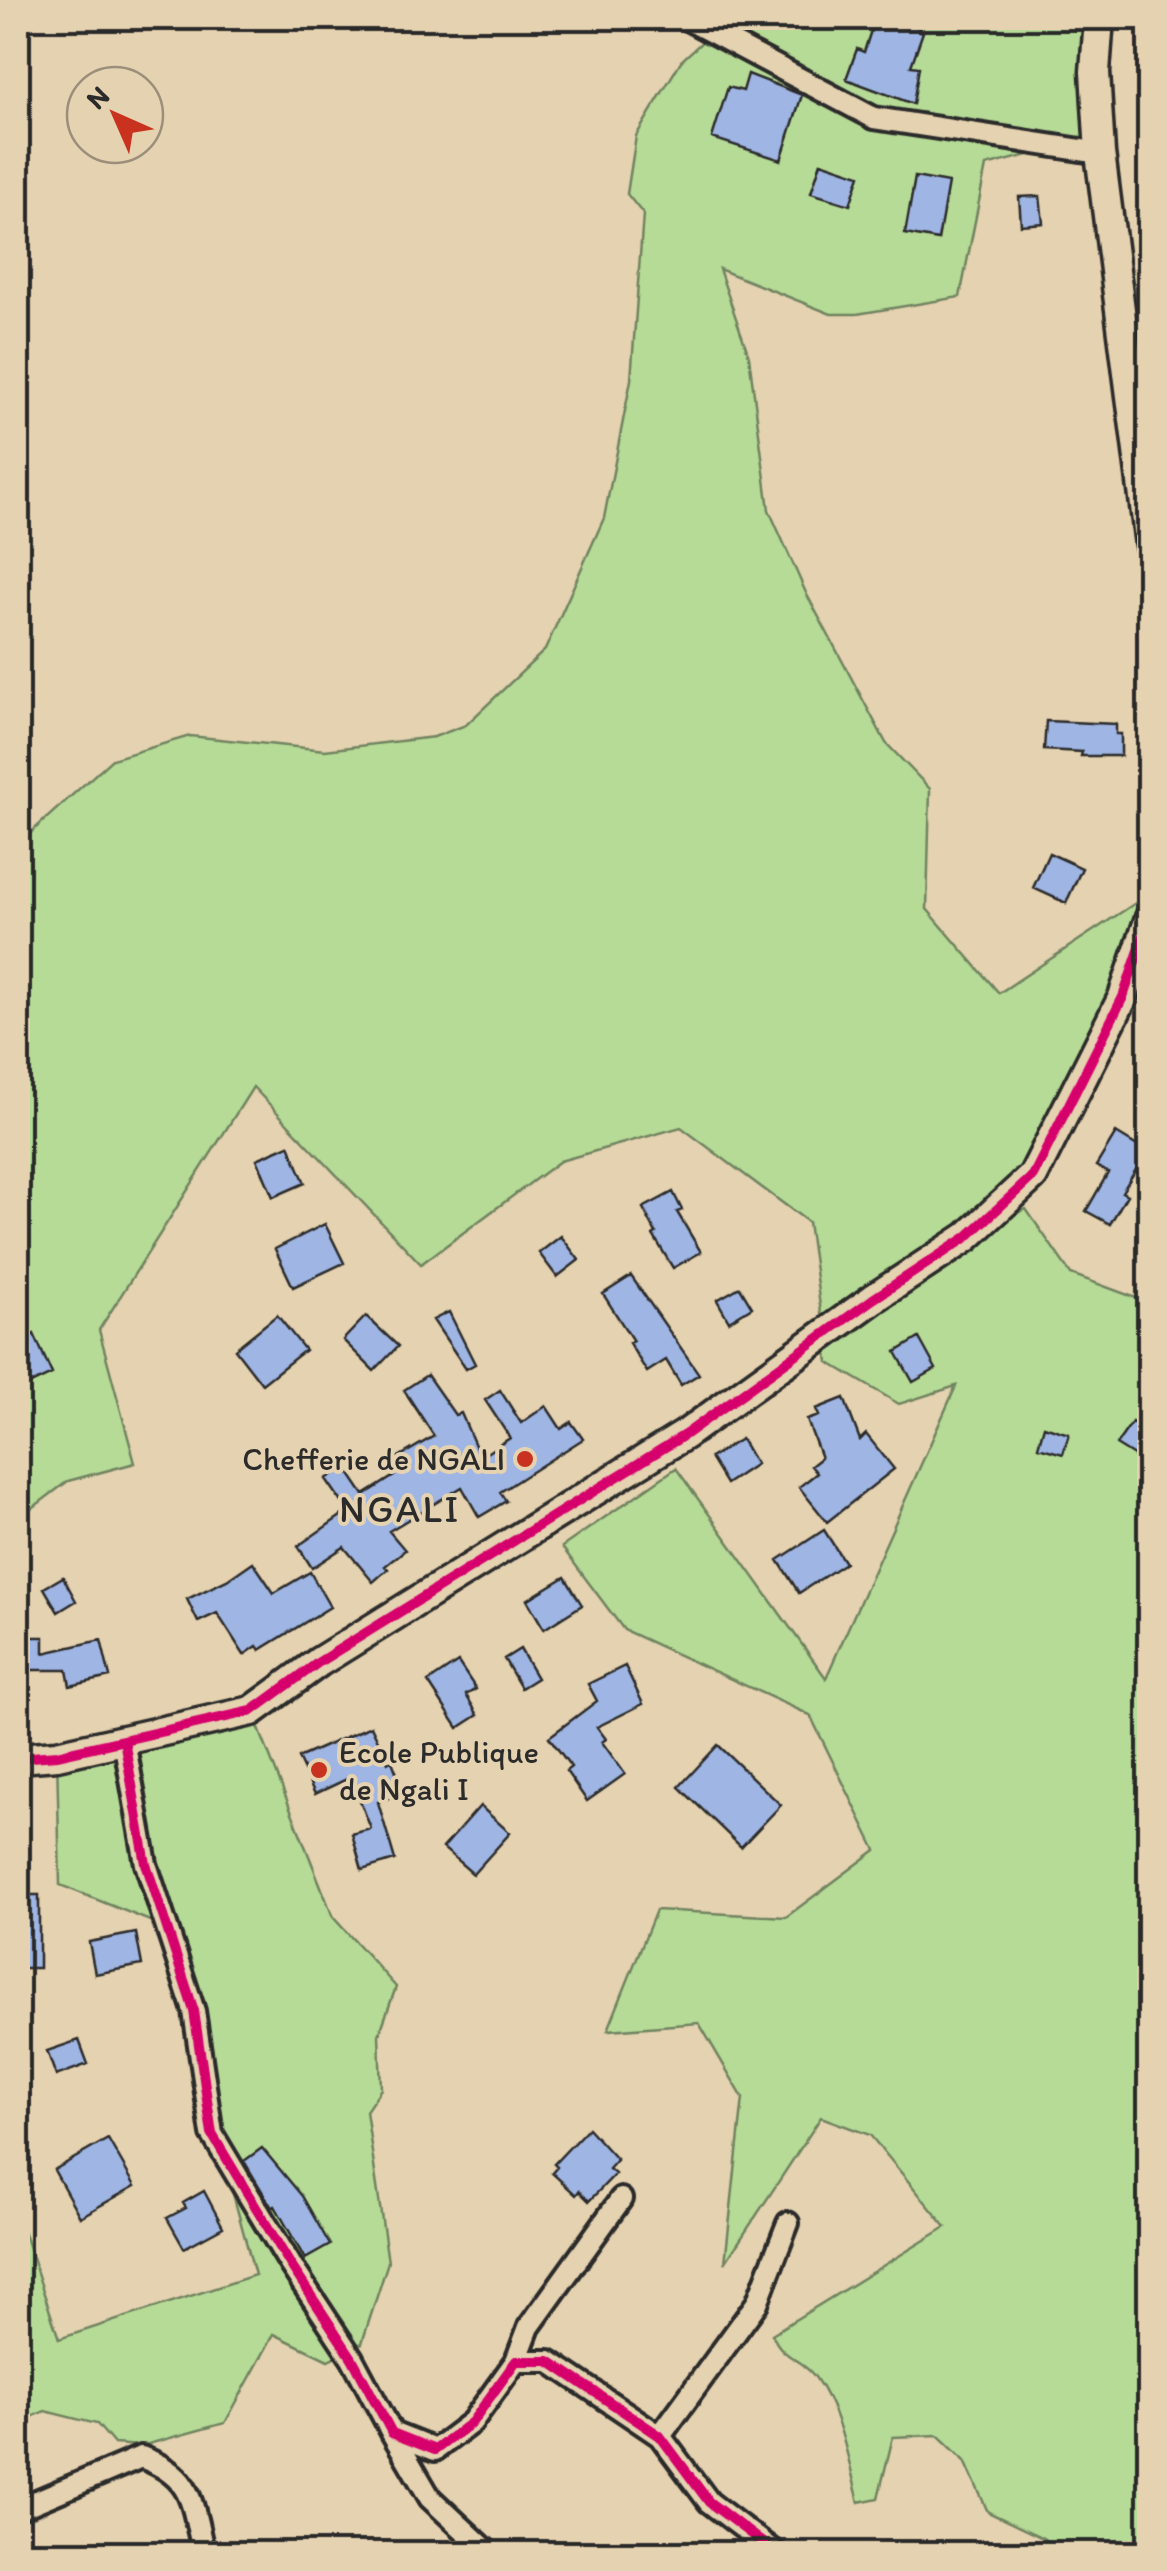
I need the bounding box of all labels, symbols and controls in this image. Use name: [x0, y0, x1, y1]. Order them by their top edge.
north arrow: [65, 65, 165, 165]
text: N: [79, 79, 116, 116]
place label: Chefferie de NGALI: [242, 1440, 505, 1478]
marker: Chefferie de NGALI: [514, 1448, 536, 1470]
district label: NGALI: [339, 1486, 461, 1532]
place label: Ecole Publique de Ngali I: [339, 1733, 539, 1808]
marker: Ecole Publique de Ngali I: [308, 1759, 330, 1781]

